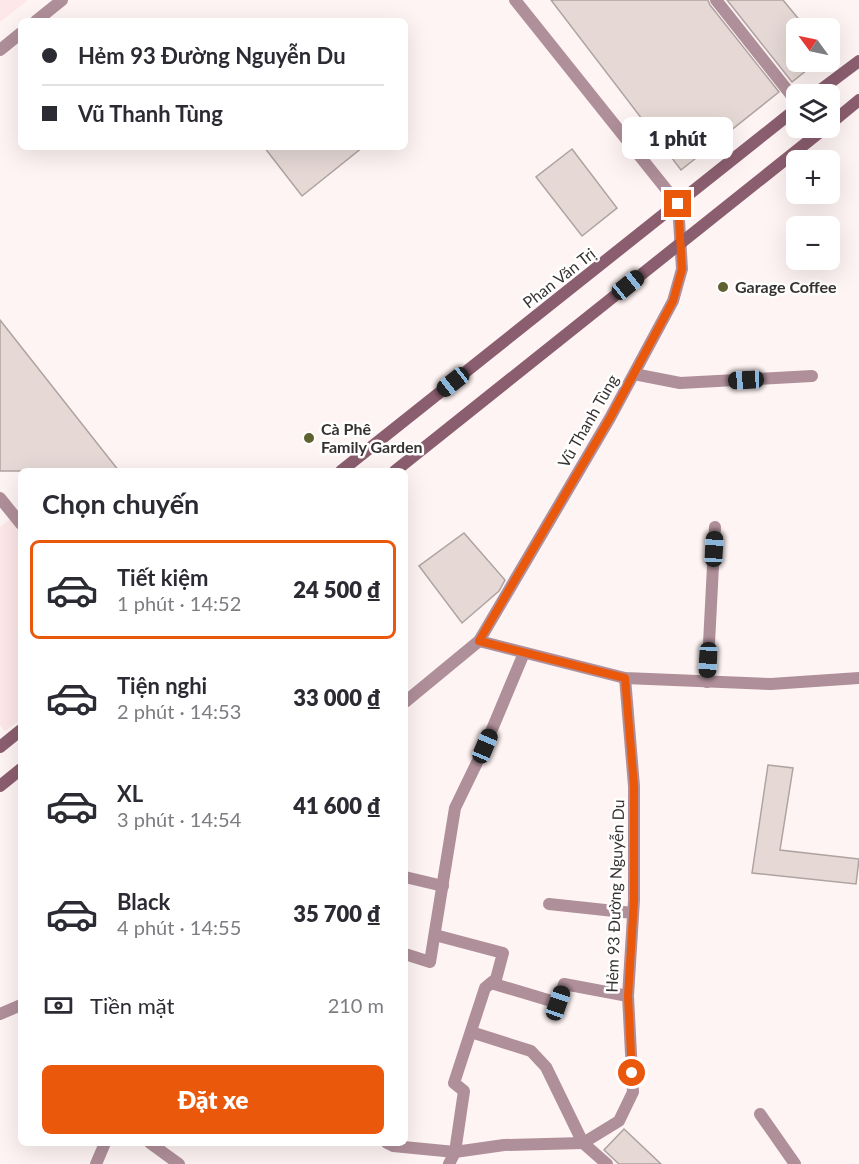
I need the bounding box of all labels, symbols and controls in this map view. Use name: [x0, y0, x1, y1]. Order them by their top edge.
north arrow: [786, 18, 840, 72]
map controls: [786, 18, 840, 270]
text: Hẻm 93 Đường Nguyễn Du: [78, 42, 346, 69]
button: layers: [786, 84, 840, 138]
text: Vũ Thanh Tùng: [78, 100, 223, 127]
callout: 1 phút: [622, 117, 734, 159]
text: 1 phút: [648, 126, 707, 150]
button: +: [786, 150, 840, 204]
route end: [664, 190, 691, 217]
button: −: [786, 216, 840, 270]
street label: Phan Văn Trị: [519, 243, 599, 312]
car: [608, 267, 648, 303]
place label: Garage Coffee: [735, 277, 837, 296]
marker: Garage Coffee: [716, 280, 730, 294]
car: [433, 364, 473, 400]
car: [728, 370, 764, 390]
street label: Vũ Thanh Tùng: [553, 371, 622, 471]
place label: Cà Phê Family Garden: [321, 419, 423, 456]
marker: Cà Phê Family Garden: [302, 431, 316, 445]
text: Chọn chuyến: [42, 487, 199, 520]
car: [704, 531, 724, 567]
icon: car: [45, 563, 99, 617]
text: Tiết kiệm: [117, 564, 208, 591]
text: 24 500 ₫: [293, 576, 381, 603]
text: 1 phút · 14:52: [117, 591, 241, 615]
car: [698, 642, 718, 678]
icon: car: [45, 671, 99, 725]
text: Tiện nghi: [117, 672, 207, 699]
text: 33 000 ₫: [293, 684, 381, 711]
text: 2 phút · 14:53: [117, 699, 241, 723]
car: [470, 726, 500, 766]
icon: car: [45, 779, 99, 833]
text: XL: [117, 780, 143, 807]
text: 41 600 ₫: [293, 792, 381, 819]
street label: Hẻm 93 Đường Nguyễn Du: [602, 799, 627, 993]
text: 3 phút · 14:54: [117, 807, 241, 831]
icon: car: [45, 887, 99, 941]
text: Black: [117, 888, 170, 915]
text: 35 700 ₫: [293, 900, 381, 927]
text: 4 phút · 14:55: [117, 915, 241, 939]
car: [544, 983, 572, 1023]
icon: cash: [42, 989, 75, 1022]
text: Tiền mặt: [90, 992, 175, 1019]
text: 210 m: [328, 993, 384, 1017]
route start: [618, 1059, 645, 1086]
button: Đặt xe: [42, 1065, 384, 1134]

